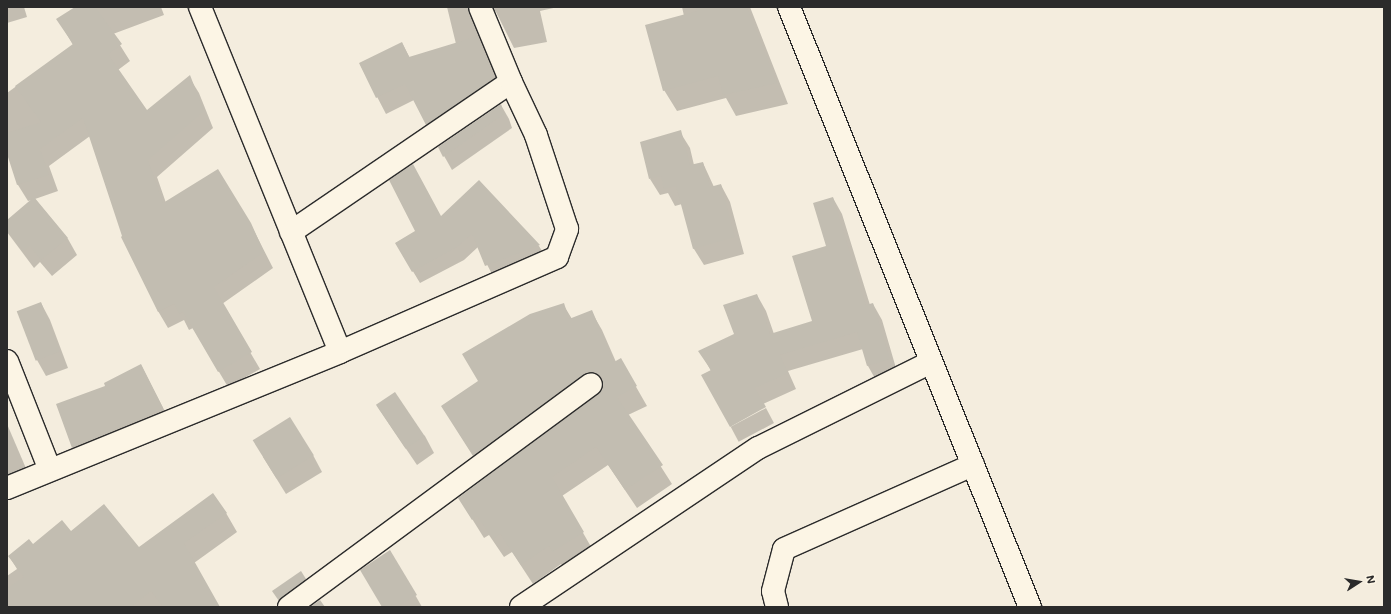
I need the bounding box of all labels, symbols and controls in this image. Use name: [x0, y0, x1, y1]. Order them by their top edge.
north arrow: [1339, 562, 1379, 602]
text: N: [1363, 574, 1379, 585]

